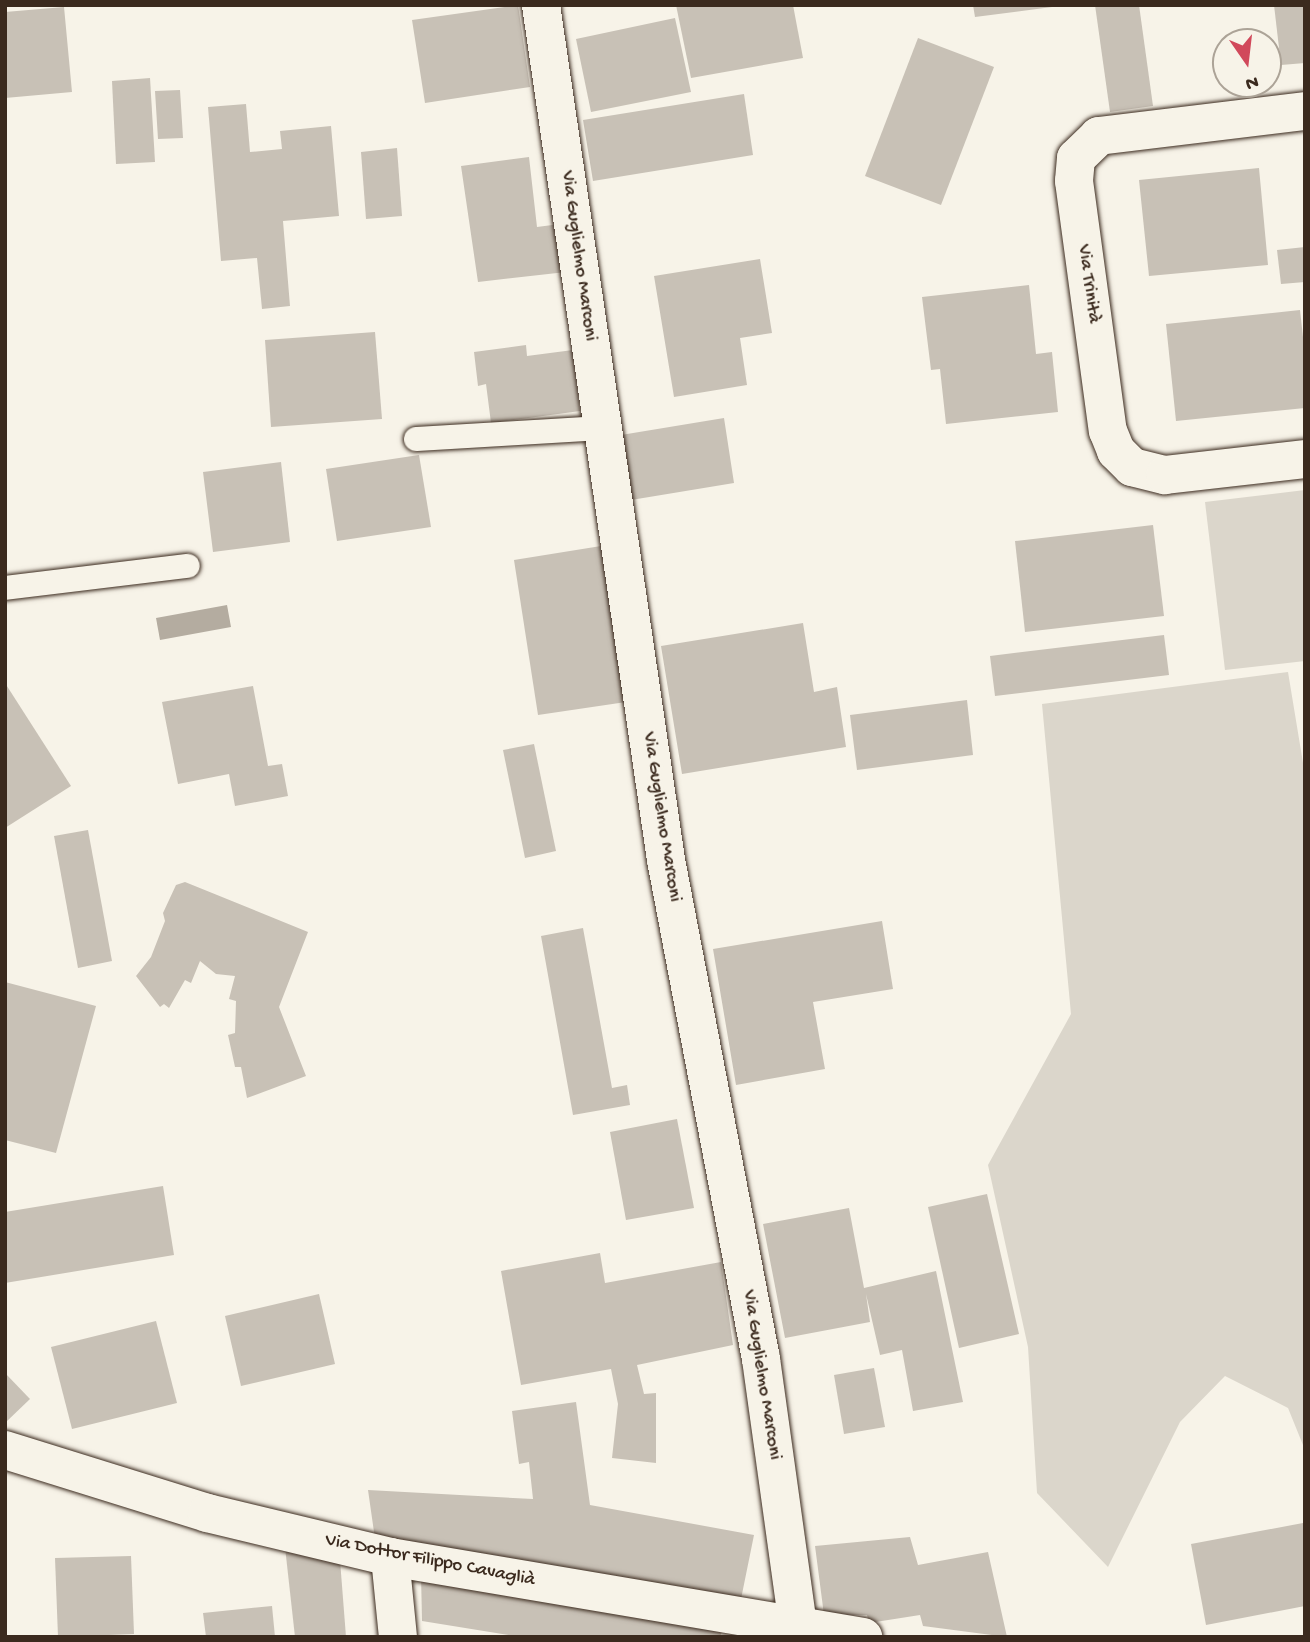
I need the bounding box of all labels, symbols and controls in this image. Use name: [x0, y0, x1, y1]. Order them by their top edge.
north arrow: [1212, 28, 1282, 98]
text: N: [1243, 69, 1261, 95]
street label: Via Guglielmo Marconi: [555, 169, 601, 343]
street label: Via Trinità: [1071, 243, 1105, 325]
street label: Via Guglielmo Marconi: [636, 731, 686, 903]
street label: Via Guglielmo Marconi: [736, 1289, 786, 1461]
street label: Via Dottor Filippo Cavaglià: [323, 1529, 537, 1593]

